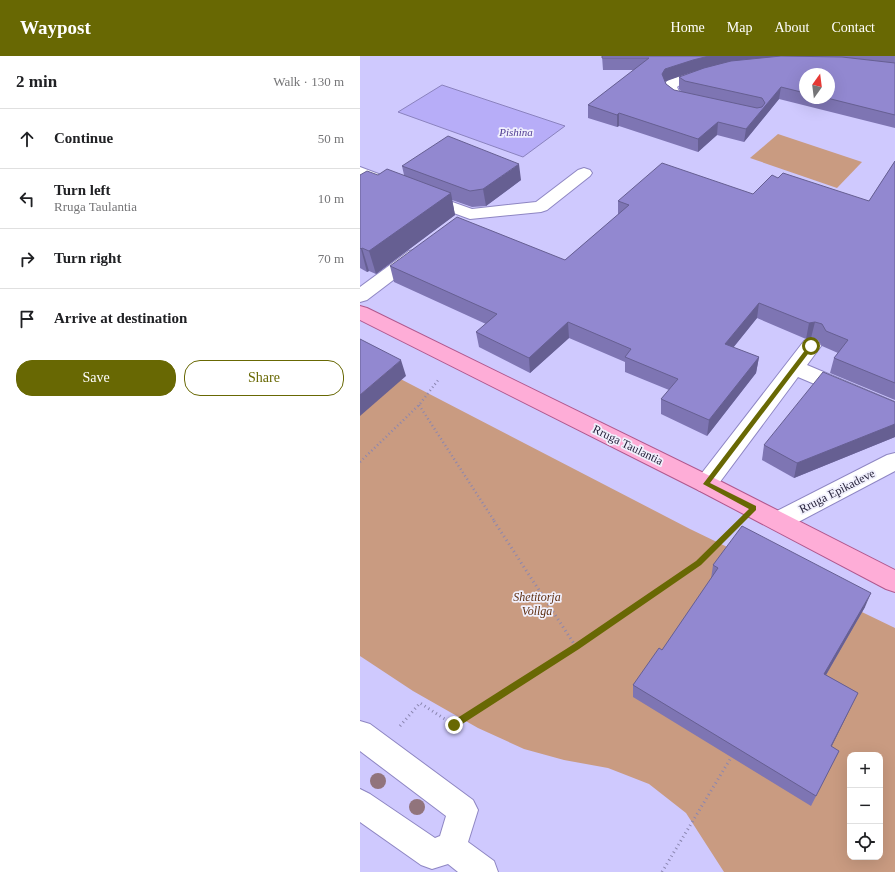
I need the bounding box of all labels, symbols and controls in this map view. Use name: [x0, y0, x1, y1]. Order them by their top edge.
text: Waypost: [20, 17, 91, 38]
text: Home: [671, 20, 705, 35]
text: Map: [727, 20, 752, 35]
text: About: [774, 20, 809, 35]
text: Contact: [831, 20, 875, 35]
north arrow: [799, 68, 835, 104]
text: 2 min: [16, 72, 57, 91]
text: Walk · 130 m: [273, 74, 344, 89]
water label: Pishina: [498, 126, 533, 138]
icon: ahead: [16, 128, 38, 150]
text: Continue: [54, 130, 113, 146]
text: 50 m: [318, 131, 344, 146]
text: Turn left: [54, 182, 111, 198]
icon: left: [16, 188, 38, 210]
text: 10 m: [318, 191, 344, 206]
text: Rruga Taulantia: [54, 199, 137, 214]
icon: right: [16, 248, 38, 270]
text: Turn right: [54, 250, 121, 266]
text: 70 m: [318, 251, 344, 266]
icon: arrive: [16, 308, 38, 330]
text: Arrive at destination: [54, 310, 187, 326]
route start: [802, 337, 820, 355]
button: Save: [16, 360, 176, 396]
button: Share: [184, 360, 344, 396]
street label: Rruga Taulantia: [591, 422, 666, 468]
street label: Rruga Epikadeve: [797, 466, 877, 516]
park label: Shetitorja Vollga: [513, 590, 561, 618]
route end: [445, 716, 463, 734]
map controls: [847, 752, 883, 860]
button: +: [847, 752, 883, 788]
button: −: [847, 788, 883, 824]
button: locate: [847, 824, 883, 860]

